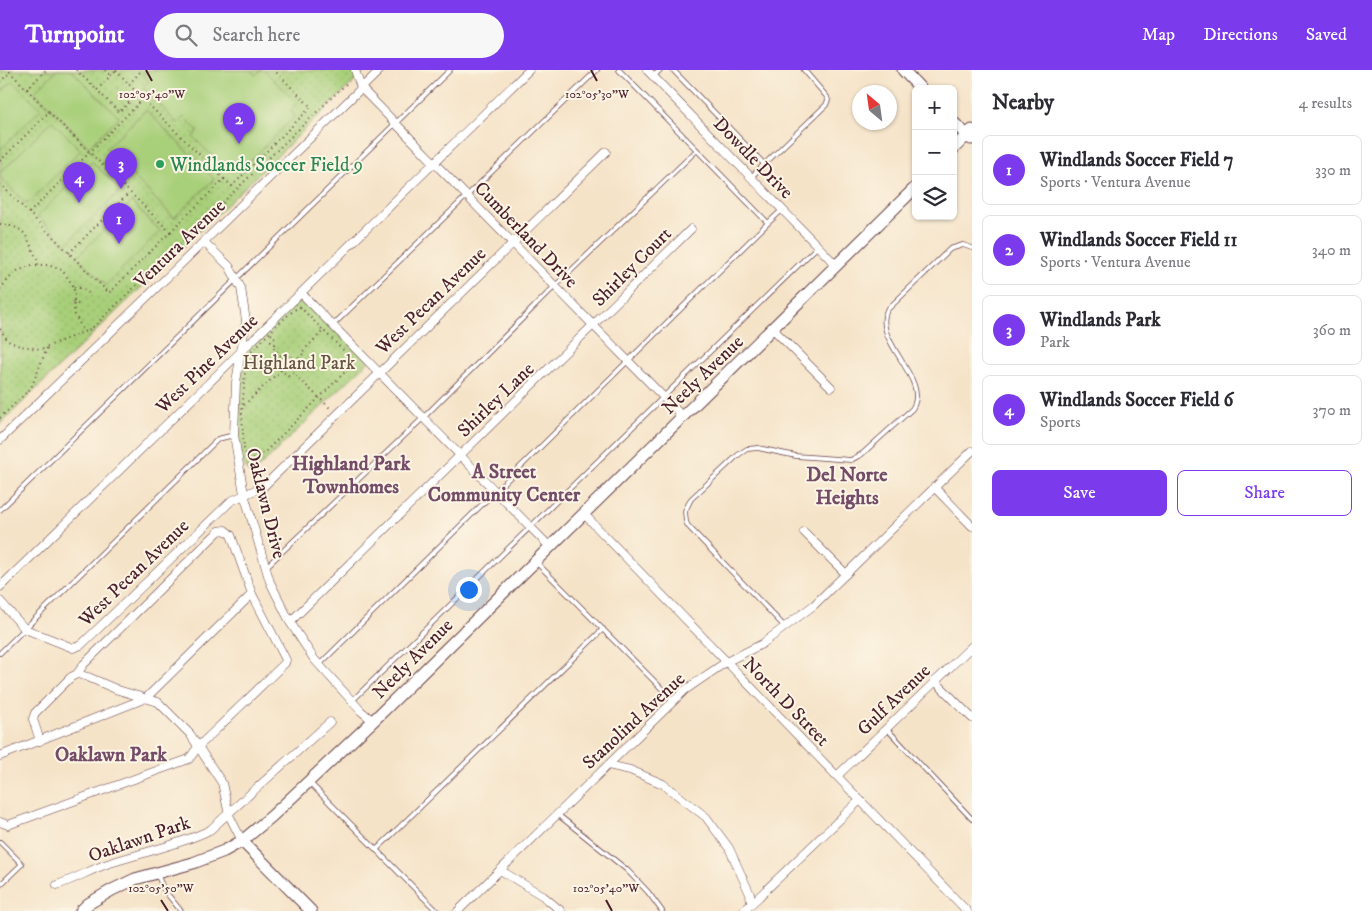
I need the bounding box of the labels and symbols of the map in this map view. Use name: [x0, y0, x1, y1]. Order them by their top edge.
north arrow: [852, 85, 897, 130]
text: 102°05'40"W: [119, 87, 186, 102]
text: 102°05'30"W: [565, 87, 630, 102]
pin: 2: [223, 103, 255, 144]
street label: Dowdle Drive: [708, 112, 798, 204]
pin: 3: [105, 148, 137, 189]
place label: Windlands Soccer Field 9: [169, 154, 363, 177]
marker: Windlands Soccer Field 9: [154, 158, 166, 170]
pin: 4: [63, 162, 95, 203]
street label: Cumberland Drive: [469, 177, 583, 293]
street label: Ventura Avenue: [129, 195, 231, 294]
pin: 1: [103, 203, 135, 244]
street label: Shirley Court: [588, 223, 676, 311]
street label: West Pecan Avenue: [370, 243, 491, 360]
street label: West Pine Avenue: [150, 309, 263, 419]
street label: Neely Avenue: [658, 330, 749, 420]
park label: Highland Park: [243, 352, 356, 375]
street label: Shirley Lane: [453, 358, 539, 442]
street label: Oaklawn Drive: [241, 446, 290, 561]
district label: Highland Park Townhomes: [292, 452, 411, 500]
district label: A Street Community Center: [428, 460, 581, 508]
district label: Del Norte Heights: [806, 463, 888, 511]
street label: West Pecan Avenue: [73, 515, 194, 632]
your location: [456, 577, 482, 603]
street label: Neely Avenue: [368, 614, 458, 704]
street label: North D Street: [738, 653, 834, 751]
street label: Gulf Avenue: [853, 659, 936, 741]
street label: Stanolind Avenue: [578, 668, 690, 775]
district label: Oaklawn Park: [55, 743, 168, 768]
street label: Oaklawn Park: [85, 811, 194, 868]
text: 102°05'50"W: [128, 881, 195, 896]
text: 102°05'40"W: [573, 881, 640, 896]

